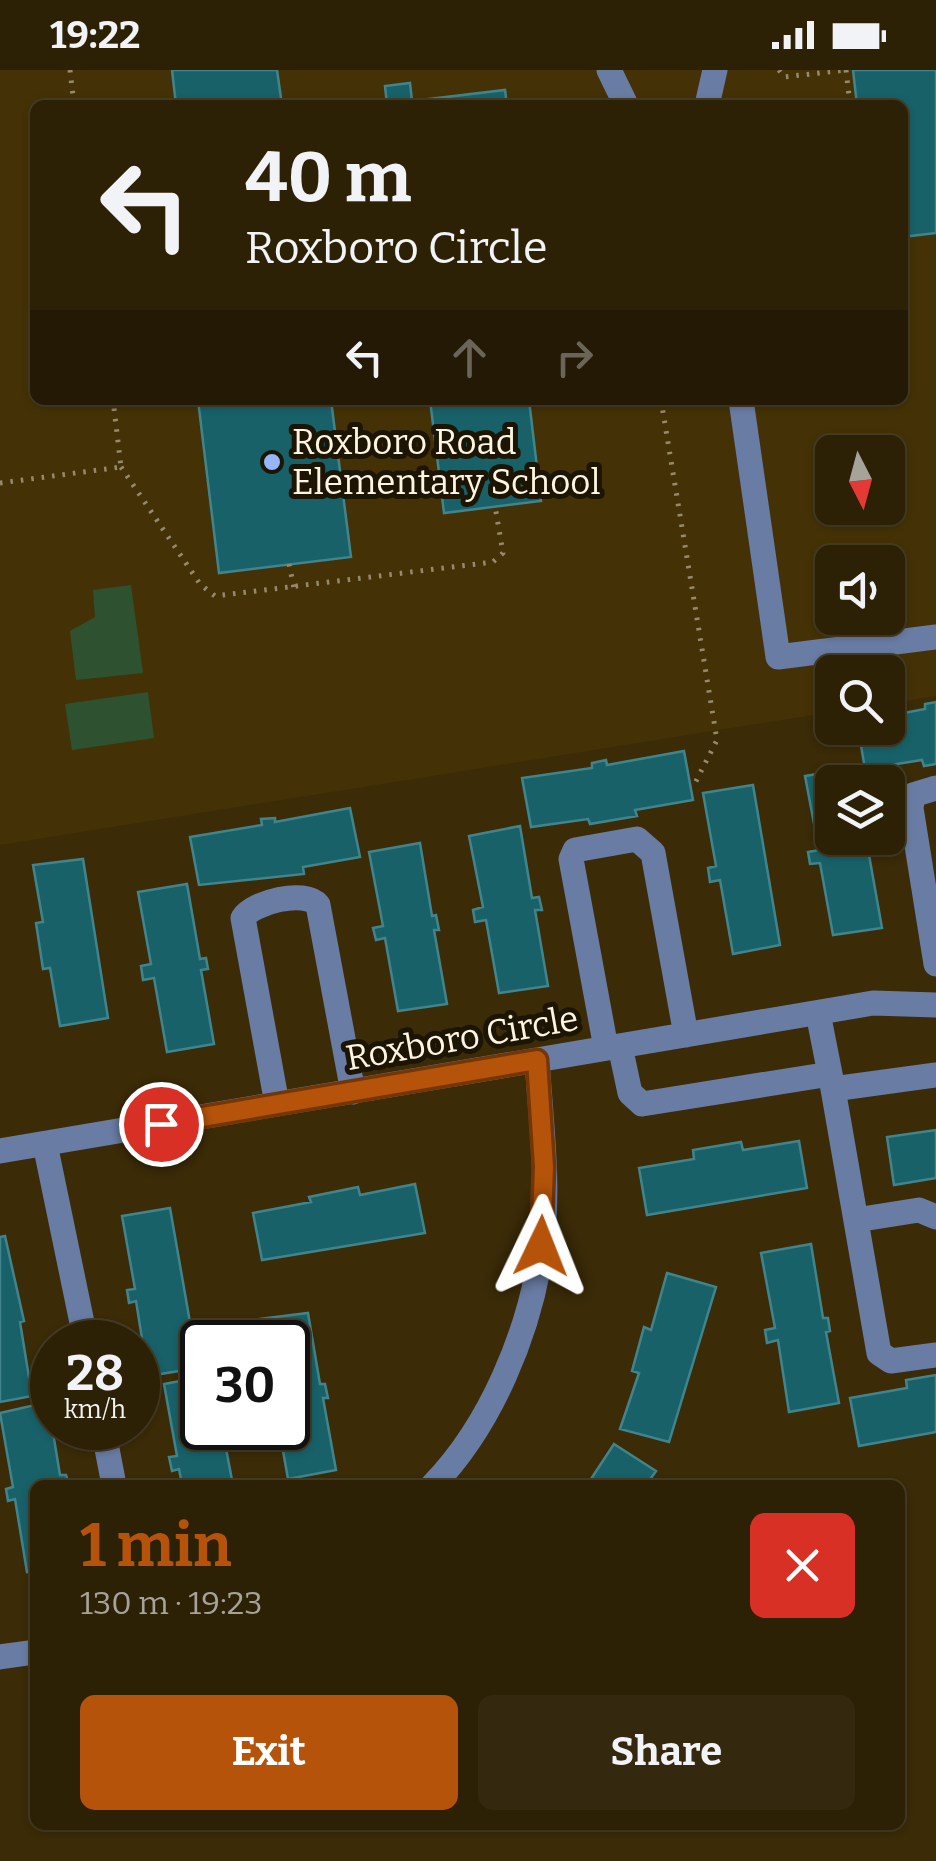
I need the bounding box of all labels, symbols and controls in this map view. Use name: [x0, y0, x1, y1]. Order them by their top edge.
text: 19:22: [50, 12, 141, 58]
text: 40 m: [245, 136, 411, 220]
icon: left: [80, 140, 210, 270]
text: Roxboro Circle: [245, 221, 548, 275]
icon: left: [337, 330, 392, 385]
icon: ahead: [442, 330, 497, 385]
icon: right: [547, 330, 602, 385]
place label: Roxboro Road Elementary School: [292, 421, 601, 503]
north arrow: [815, 435, 905, 525]
map controls: [815, 435, 905, 855]
marker: Roxboro Road Elementary School: [261, 451, 283, 473]
button: sound: [815, 545, 905, 635]
button: search: [815, 655, 905, 745]
button: layers: [815, 765, 905, 855]
street label: Roxboro Circle: [342, 997, 582, 1079]
pin: [119, 1082, 204, 1167]
icon: arrive: [134, 1097, 189, 1152]
position arrow: [489, 1194, 593, 1298]
speed limit sign: 30: [180, 1320, 310, 1450]
text: 28: [66, 1343, 124, 1403]
text: km/h: [64, 1395, 126, 1425]
text: 1 min: [80, 1510, 232, 1582]
button: close: [750, 1513, 855, 1618]
text: 130 m · 19:23: [80, 1584, 262, 1622]
button: Exit: [80, 1695, 458, 1810]
button: Share: [478, 1695, 855, 1810]

